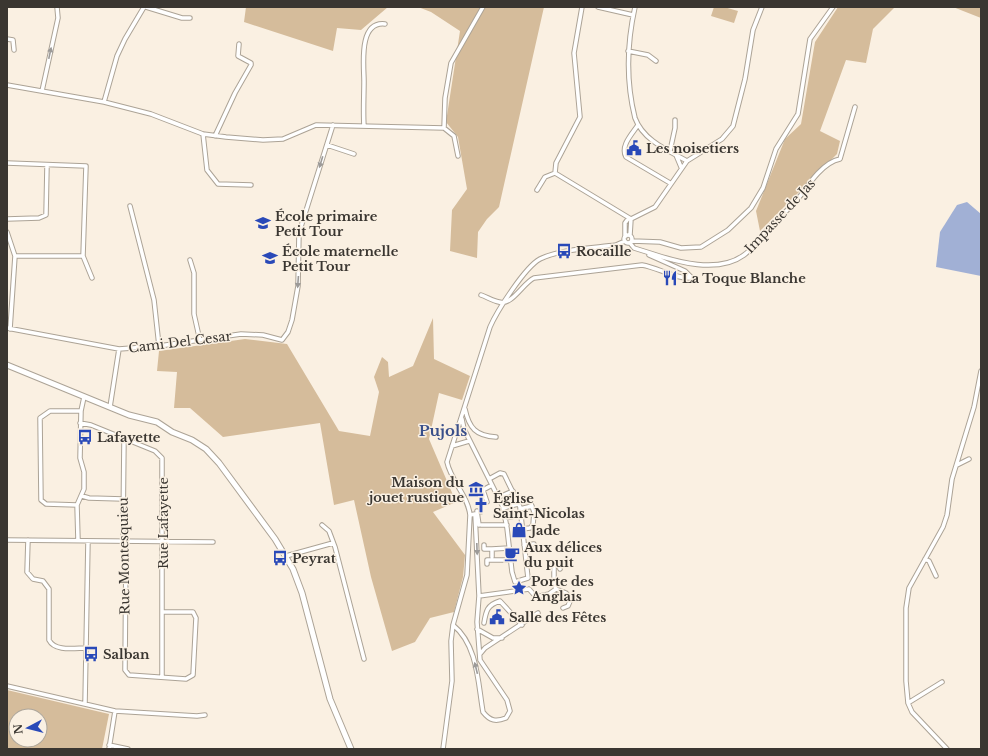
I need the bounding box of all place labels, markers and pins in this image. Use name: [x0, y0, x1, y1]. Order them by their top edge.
public building icon: Les noisetiers: [625, 139, 643, 157]
place label: Les noisetiers: [646, 140, 739, 157]
place label: École primaire Petit Tour: [275, 208, 378, 240]
school or university icon: École primaire Petit Tour: [254, 214, 272, 232]
bus stop icon: Rocaille: [555, 242, 573, 260]
place label: École maternelle Petit Tour: [282, 243, 399, 275]
place label: Rocaille: [576, 243, 632, 260]
school or university icon: École maternelle Petit Tour: [261, 249, 279, 267]
restaurant icon: La Toque Blanche: [661, 269, 679, 287]
place label: La Toque Blanche: [682, 270, 806, 287]
bus stop icon: Lafayette: [76, 428, 94, 446]
place label: Lafayette: [97, 429, 161, 446]
place label: Maison du jouet rustique: [367, 474, 465, 506]
museum icon: Maison du jouet rustique: [467, 480, 485, 498]
place label: Église Saint-Nicolas: [493, 490, 585, 522]
church icon: Église Saint-Nicolas: [472, 496, 490, 514]
shop icon: Jade: [510, 521, 528, 539]
place label: Jade: [528, 522, 560, 539]
place label: Aux délices du puit: [523, 539, 602, 571]
cafe icon: Aux délices du puit: [503, 545, 521, 563]
bus stop icon: Peyrat: [271, 549, 289, 567]
place label: Peyrat: [292, 550, 336, 567]
place label: Porte des Anglais: [530, 573, 594, 605]
place icon: Porte des Anglais: [510, 579, 528, 597]
public building icon: Salle des Fêtes: [488, 608, 506, 626]
place label: Salle des Fêtes: [509, 609, 606, 626]
bus stop icon: Salban: [82, 645, 100, 663]
place label: Salban: [103, 646, 150, 663]

